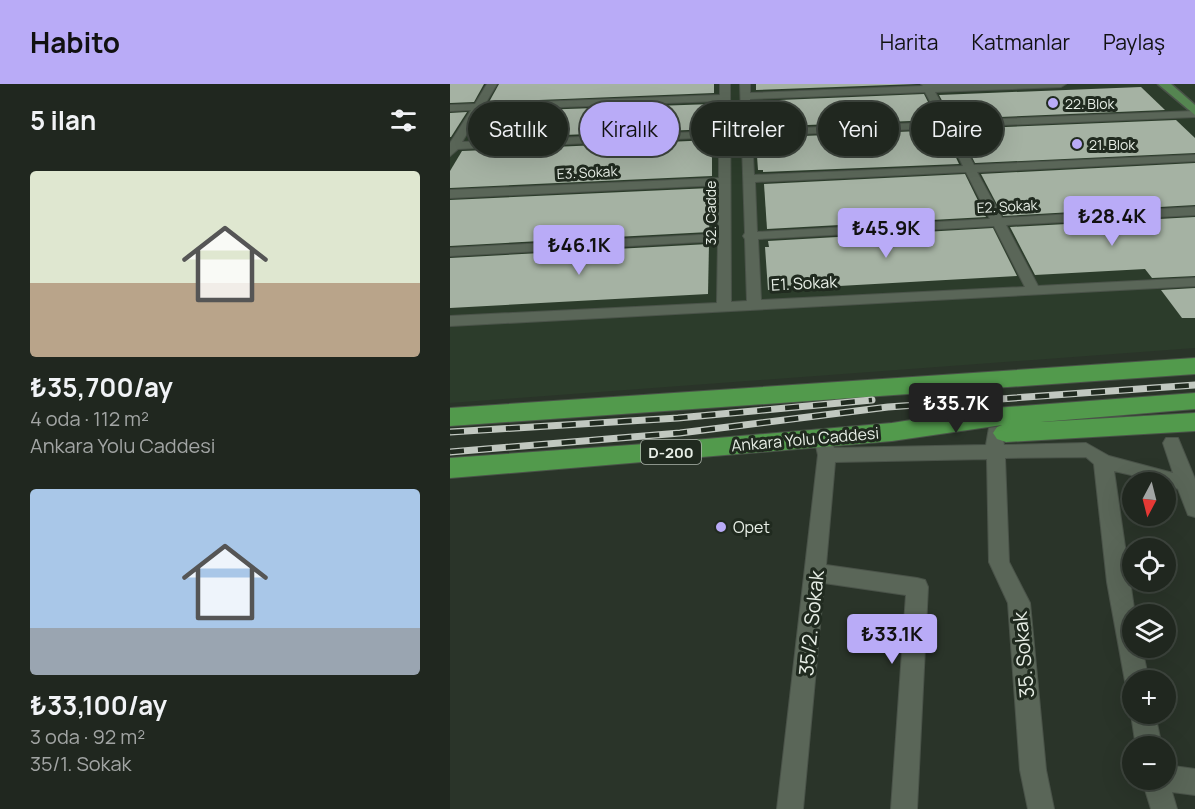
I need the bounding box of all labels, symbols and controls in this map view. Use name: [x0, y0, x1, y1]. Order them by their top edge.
text: Habito: [30, 23, 120, 61]
text: Harita: [880, 28, 938, 56]
text: Katmanlar: [971, 28, 1070, 56]
text: Paylaş: [1103, 28, 1165, 56]
place label: 22. Blok: [1065, 94, 1115, 113]
marker: 22. Blok: [1046, 96, 1060, 110]
text: 5 ilan: [30, 102, 96, 138]
chip: Satılık: [468, 102, 568, 156]
chip: Kiralık: [580, 102, 679, 156]
chip: Filtreler: [691, 102, 806, 156]
chip: Yeni: [818, 102, 899, 156]
chip: Daire: [911, 102, 1003, 156]
icon: filters: [387, 104, 420, 137]
place label: 21. Blok: [1089, 135, 1136, 154]
marker: 21. Blok: [1070, 137, 1084, 151]
street label: E3. Sokak: [556, 161, 619, 183]
street label: 32. Cadde: [701, 181, 720, 245]
street label: E2. Sokak: [976, 195, 1039, 217]
pin: ₺28.4K: [1063, 196, 1161, 247]
text: ₺28.4K: [1078, 202, 1146, 229]
pin: ₺45.9K: [837, 208, 935, 259]
icon: home: [171, 210, 279, 318]
text: ₺45.9K: [852, 214, 920, 241]
pin: ₺46.1K: [530, 225, 628, 276]
text: ₺46.1K: [547, 231, 611, 258]
street label: E1. Sokak: [770, 270, 839, 296]
text: ₺35,700/ay: [30, 369, 173, 405]
pin: ₺35.7K: [907, 383, 1005, 434]
text: ₺35.7K: [923, 389, 989, 416]
text: 4 oda · 112 m²: [30, 405, 149, 432]
street label: Ankara Yolu Caddesi: [730, 422, 880, 456]
text: Ankara Yolu Caddesi: [30, 432, 215, 459]
road number: D-200: [641, 440, 701, 464]
north arrow: [1122, 472, 1176, 526]
map controls: [1122, 472, 1176, 790]
place label: Opet: [733, 516, 770, 538]
marker: Opet: [714, 520, 728, 534]
icon: home: [171, 528, 279, 636]
button: locate: [1122, 538, 1176, 592]
street label: 35/2. Sokak: [792, 568, 830, 677]
button: layers: [1122, 604, 1176, 658]
street label: 35. Sokak: [1006, 610, 1040, 699]
pin: ₺33.1K: [843, 614, 941, 665]
text: ₺33.1K: [861, 620, 923, 647]
button: +: [1122, 670, 1176, 724]
text: ₺33,100/ay: [30, 687, 167, 723]
text: 3 oda · 92 m²: [30, 723, 145, 750]
button: −: [1122, 736, 1176, 790]
text: 35/1. Sokak: [30, 750, 132, 777]

